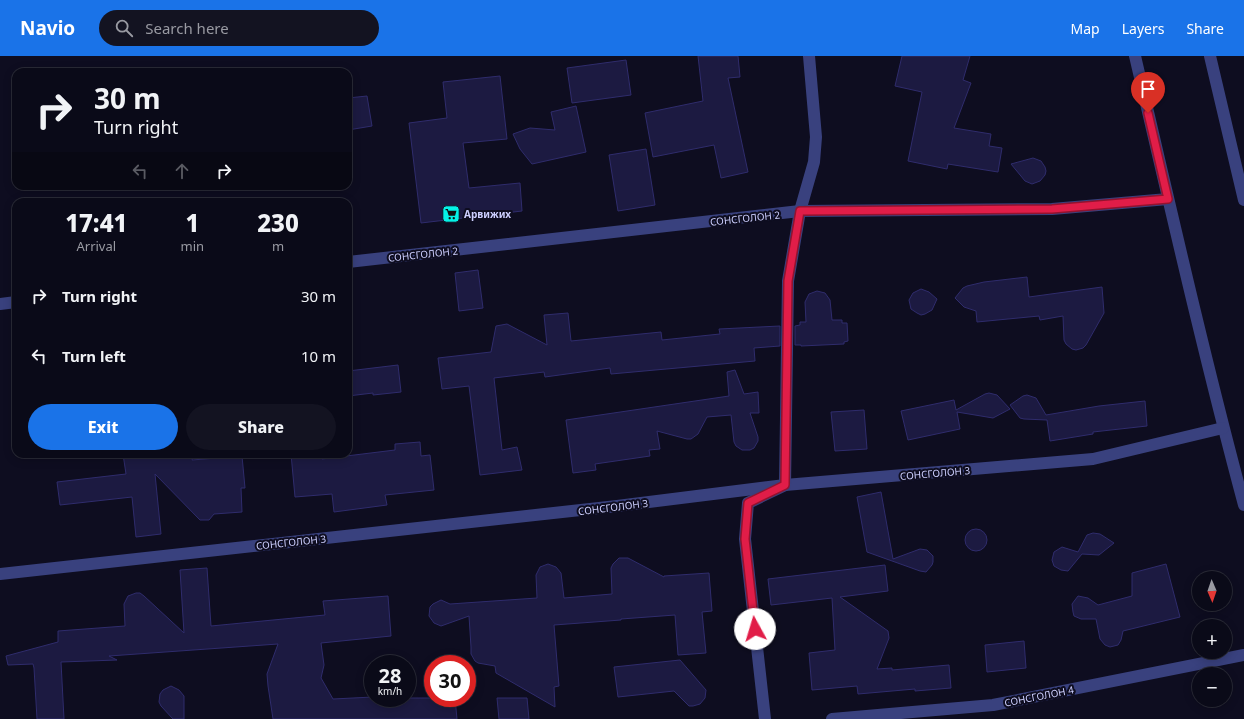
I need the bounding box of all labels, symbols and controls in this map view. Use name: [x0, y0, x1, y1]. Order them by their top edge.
search box: [99, 10, 379, 46]
text: Navio: [20, 15, 75, 41]
icon: search: [113, 17, 135, 39]
text: Search here: [145, 18, 229, 38]
text: Map: [1071, 19, 1100, 38]
text: Layers: [1122, 19, 1164, 38]
text: Share: [1186, 19, 1224, 38]
pin: [1131, 72, 1165, 113]
icon: arrive: [1137, 78, 1159, 100]
text: 30 m: [94, 79, 161, 117]
icon: right: [28, 84, 80, 136]
text: Turn right: [94, 115, 178, 139]
icon: left: [129, 160, 151, 182]
icon: ahead: [171, 160, 193, 182]
icon: right: [213, 160, 235, 182]
supermarket icon: Арвижих: [441, 204, 461, 224]
text: 17:41: [65, 206, 127, 239]
text: 1: [185, 206, 199, 239]
text: 230: [257, 206, 299, 239]
place label: Арвижих: [464, 207, 511, 221]
street label: СОНСГОЛОН 2: [709, 207, 781, 229]
text: Arrival: [76, 237, 116, 255]
text: min: [181, 237, 204, 255]
text: m: [272, 237, 284, 255]
street label: СОНСГОЛОН 2: [387, 243, 459, 265]
icon: right: [28, 285, 50, 307]
text: Turn right: [62, 286, 137, 306]
text: 30 m: [301, 286, 336, 306]
icon: left: [28, 345, 50, 367]
text: Turn left: [62, 346, 126, 366]
text: 10 m: [301, 346, 336, 366]
button: Exit: [28, 404, 178, 450]
button: Share: [186, 404, 336, 450]
street label: СОНСГОЛОН 3: [899, 463, 971, 483]
street label: СОНСГОЛОН 3: [577, 496, 649, 518]
street label: СОНСГОЛОН 3: [255, 531, 327, 553]
north arrow: [1192, 571, 1232, 611]
map controls: [1192, 571, 1232, 707]
position arrow: [734, 608, 776, 650]
button: +: [1192, 619, 1232, 659]
speed limit sign: 30: [424, 655, 476, 707]
text: 28: [379, 662, 401, 689]
button: −: [1192, 667, 1232, 707]
street label: СОНСГОЛОН 4: [1003, 682, 1075, 710]
text: km/h: [378, 684, 402, 698]

